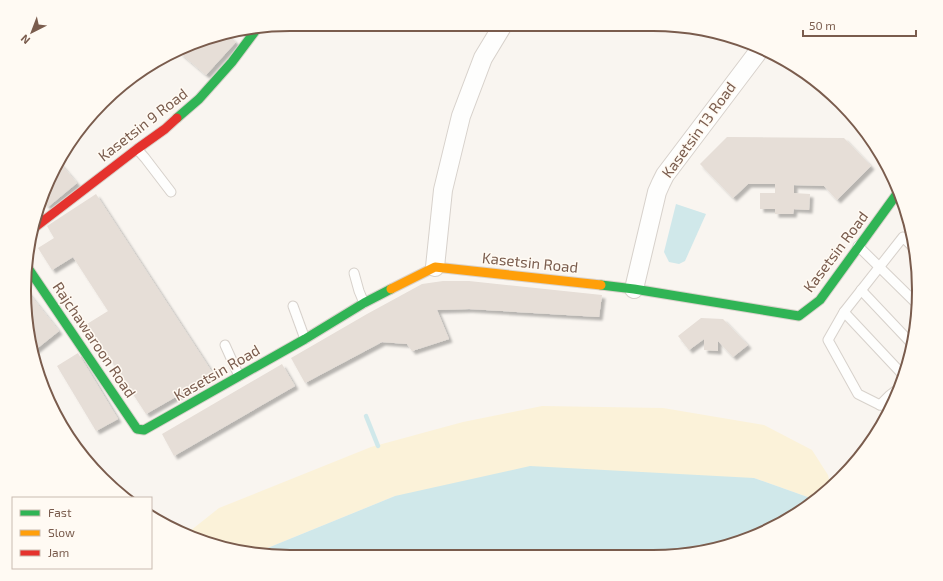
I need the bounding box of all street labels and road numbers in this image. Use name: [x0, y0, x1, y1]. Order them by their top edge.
street label: Kasetsin 13 Road: [657, 78, 739, 181]
street label: Kasetsin 9 Road: [94, 84, 191, 165]
street label: Kasetsin Road: [799, 207, 871, 295]
street label: Kasetsin Road: [481, 248, 579, 276]
street label: Rajchawaroon Road: [49, 278, 140, 401]
street label: Kasetsin Road: [170, 340, 263, 404]

